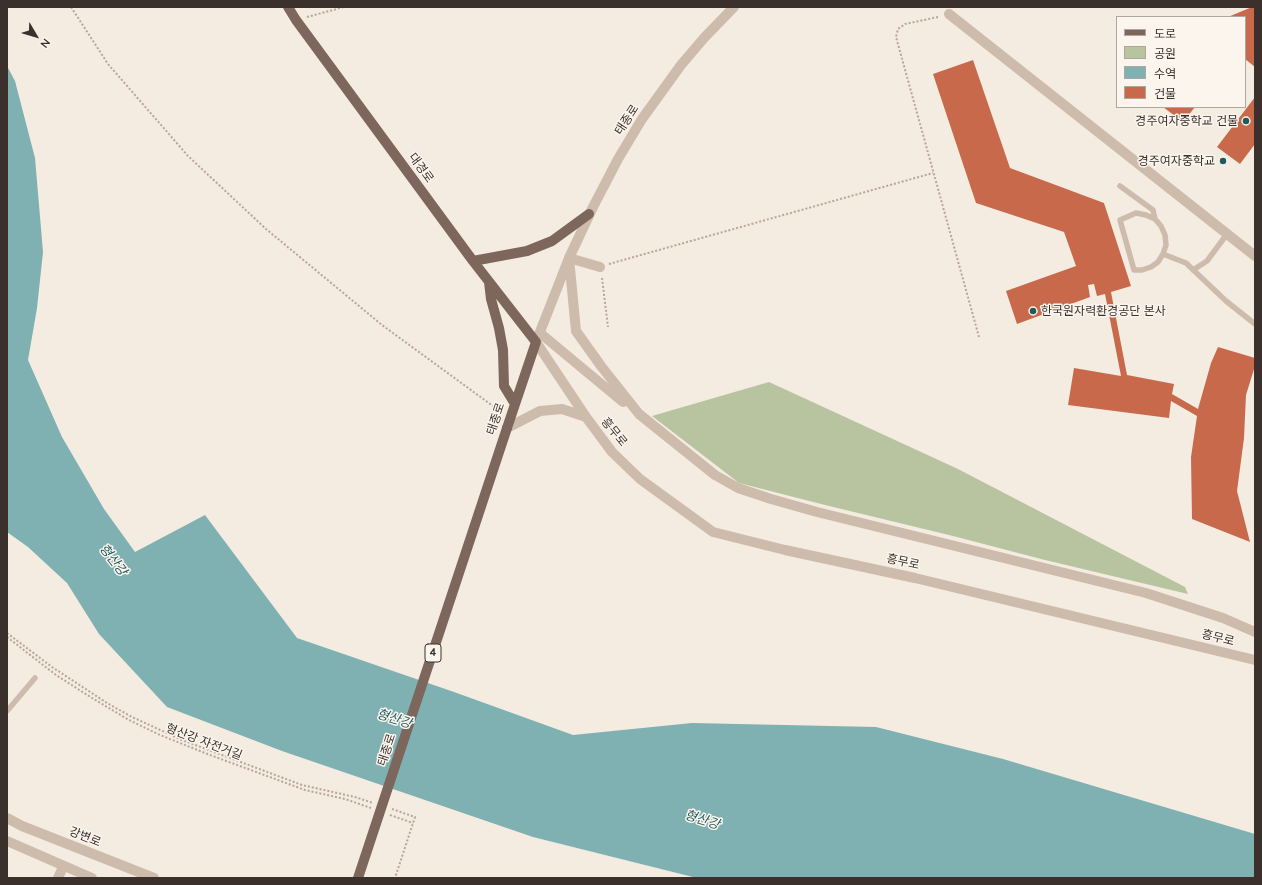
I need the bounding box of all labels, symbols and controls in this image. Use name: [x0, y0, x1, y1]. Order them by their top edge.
north arrow: [16, 16, 56, 56]
legend: [1116, 16, 1246, 108]
text: 도로: [1154, 26, 1176, 41]
text: N: [37, 36, 53, 51]
text: 공원: [1154, 46, 1176, 61]
text: 수역: [1154, 66, 1176, 81]
text: 건물: [1154, 86, 1176, 101]
street label: 태종로: [612, 102, 642, 138]
place label: 경주여자중학교 건물: [1135, 114, 1238, 128]
marker: 경주여자중학교 건물: [1241, 116, 1251, 126]
street label: 대경로: [405, 150, 437, 186]
place label: 경주여자중학교: [1138, 154, 1215, 168]
marker: 경주여자중학교: [1218, 156, 1228, 166]
place label: 한국원자력환경공단 본사: [1041, 304, 1166, 318]
marker: 한국원자력환경공단 본사: [1028, 306, 1038, 316]
street label: 태종로: [484, 401, 508, 437]
street label: 흥무로: [598, 415, 630, 449]
water label: 형산강: [96, 541, 130, 579]
street label: 흥무로: [885, 552, 921, 572]
street label: 흥무로: [1200, 627, 1236, 649]
road number: 4: [425, 644, 441, 662]
water label: 형산강: [375, 706, 413, 732]
street label: 형산강 자전거길: [164, 721, 244, 763]
street label: 태종로: [375, 732, 399, 768]
water label: 형산강: [683, 807, 721, 833]
street label: 강변로: [67, 824, 103, 850]

